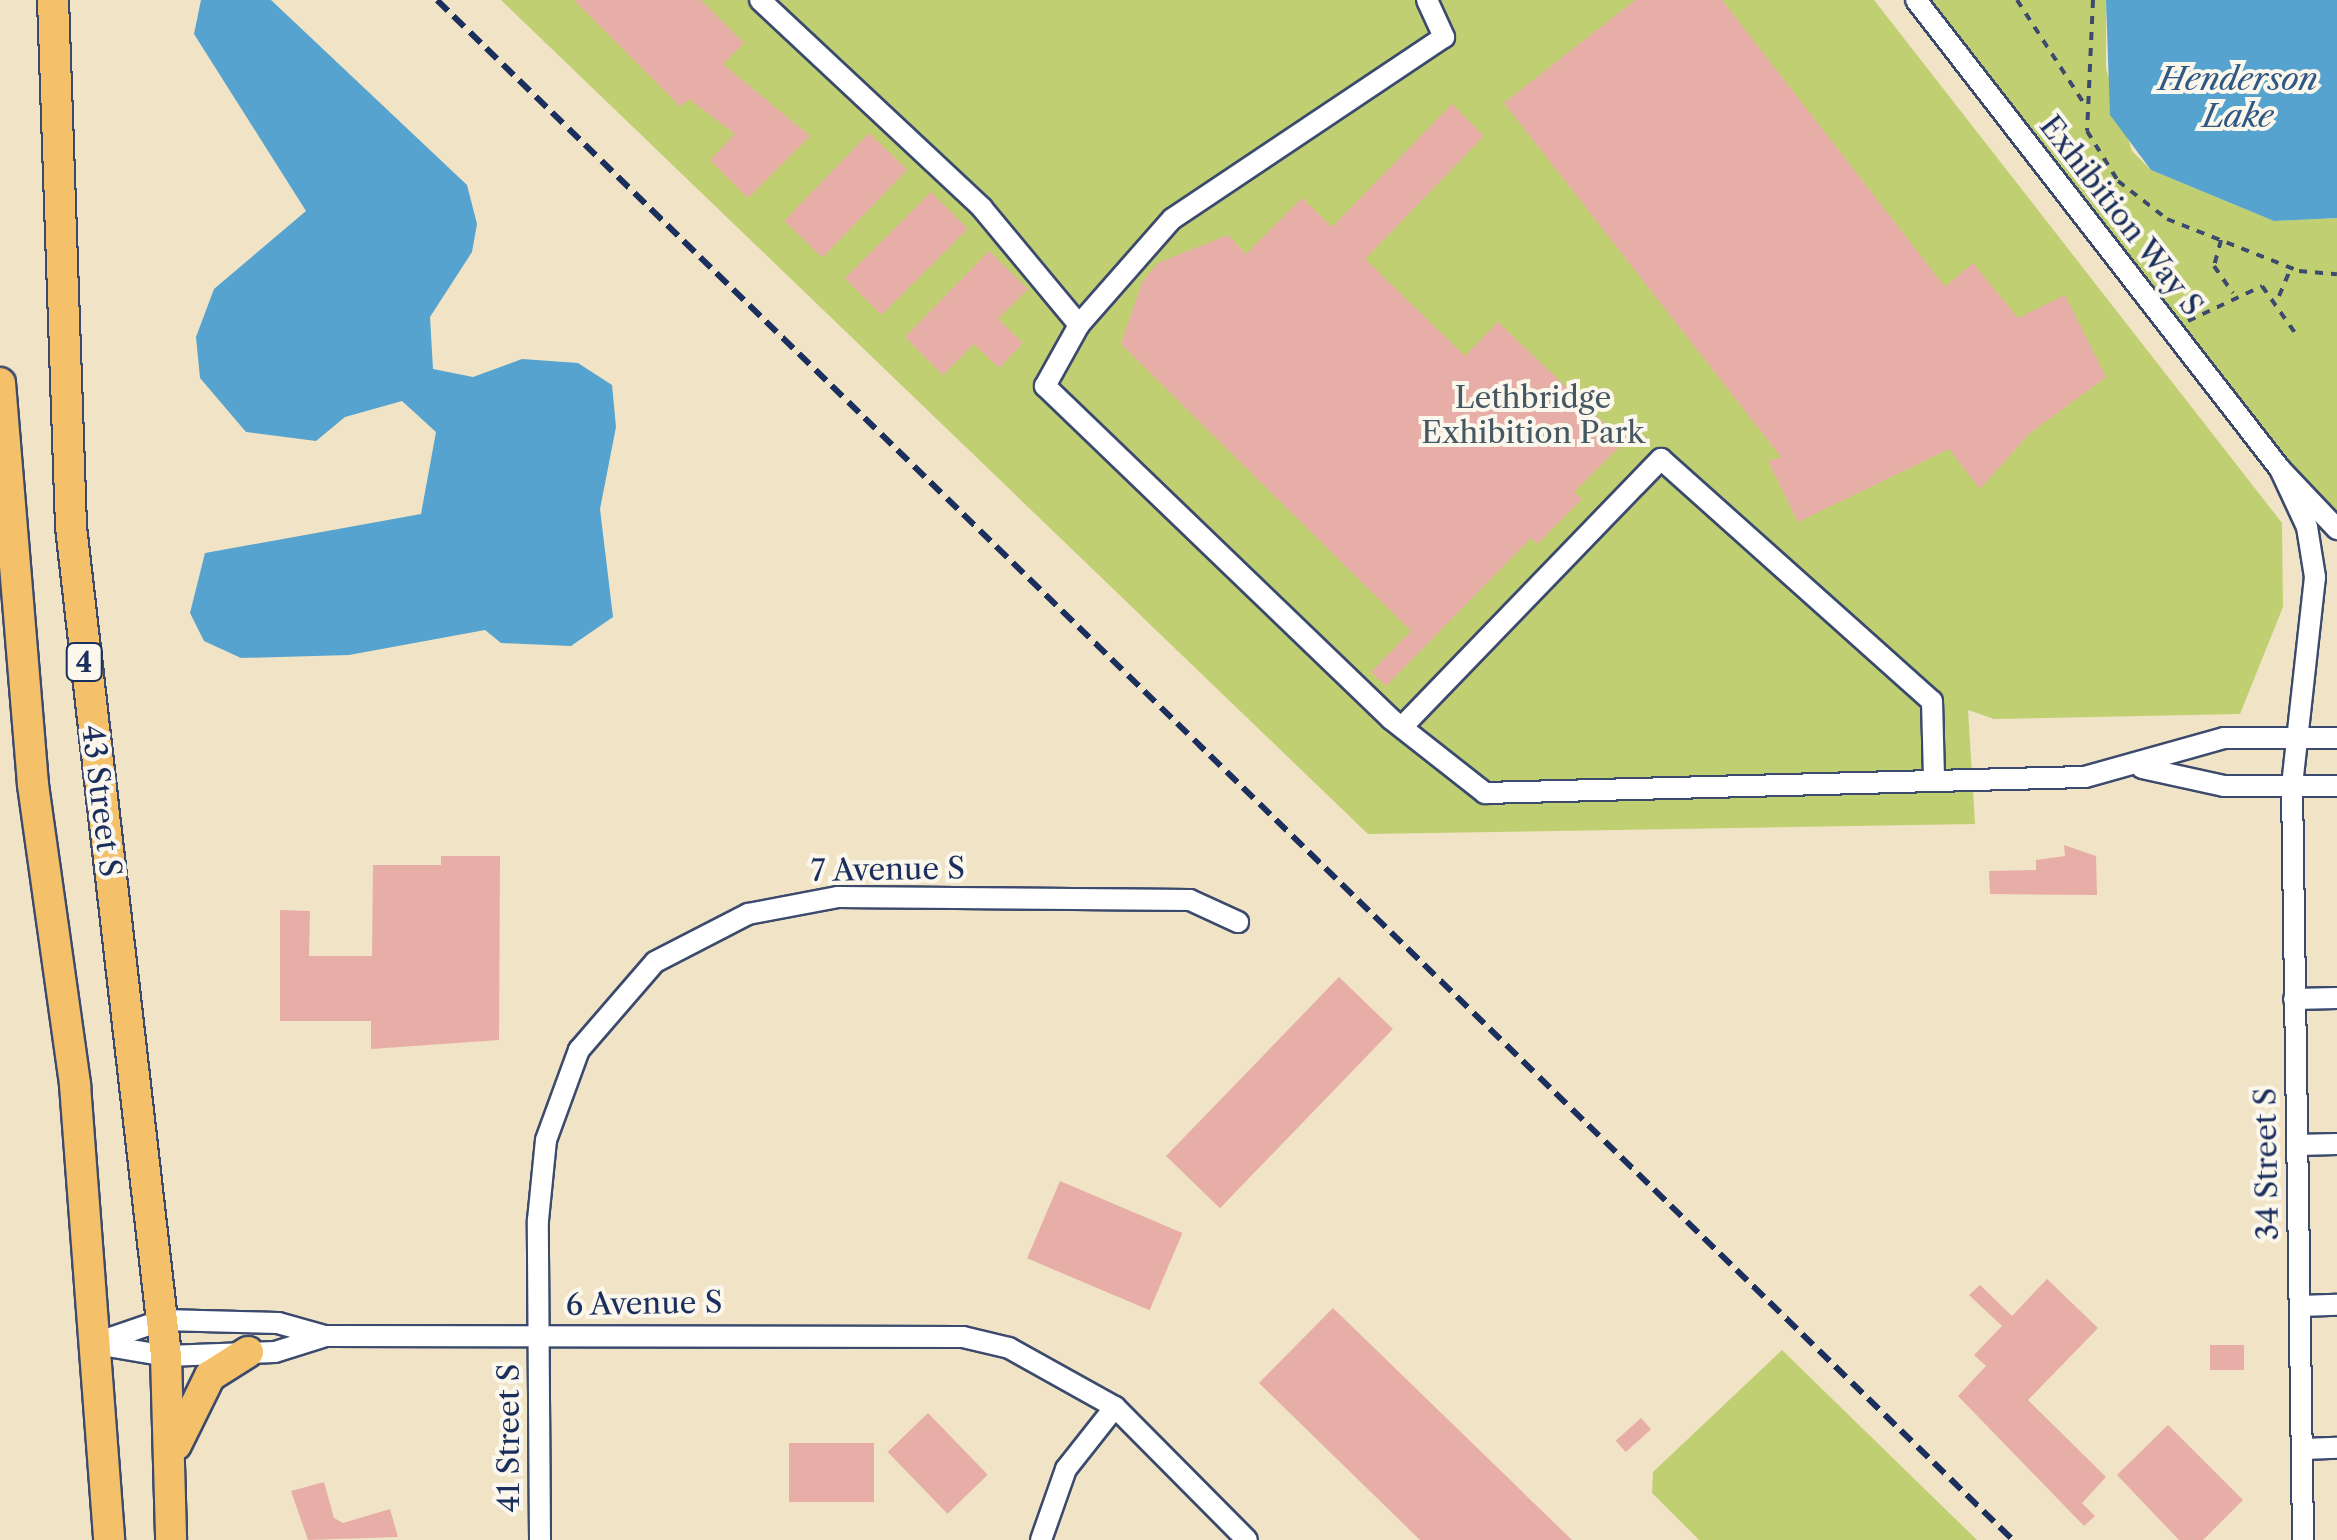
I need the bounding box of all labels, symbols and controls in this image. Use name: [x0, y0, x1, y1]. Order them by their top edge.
water label: Henderson Lake: [2158, 61, 2318, 136]
street label: Exhibition Way S: [2031, 108, 2211, 324]
park label: Lethbridge Exhibition Park: [1421, 380, 1645, 450]
road number: 4: [64, 639, 104, 685]
street label: 43 Street S: [74, 723, 128, 879]
street label: 7 Avenue S: [810, 851, 966, 889]
street label: 34 Street S: [2248, 1087, 2286, 1241]
street label: 6 Avenue S: [565, 1285, 723, 1323]
street label: 41 Street S: [491, 1364, 527, 1512]

